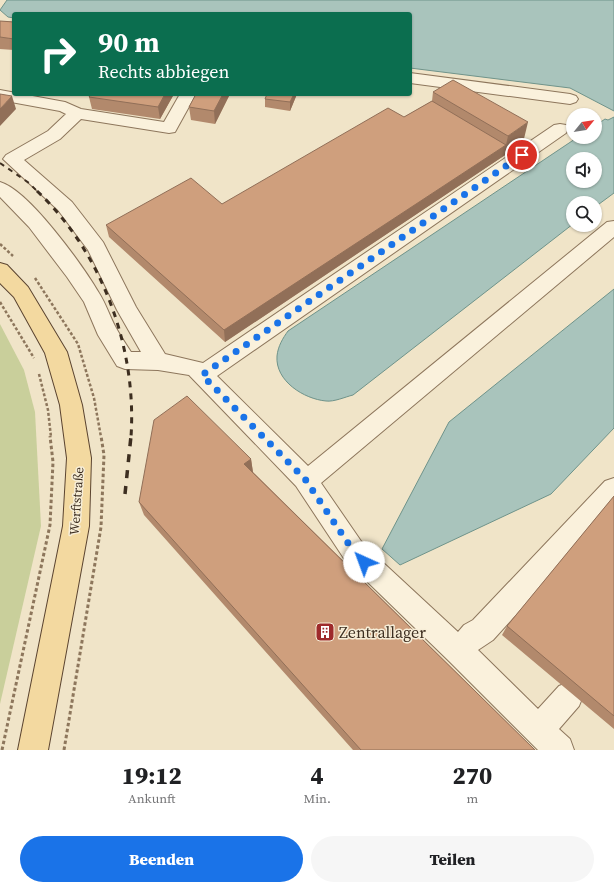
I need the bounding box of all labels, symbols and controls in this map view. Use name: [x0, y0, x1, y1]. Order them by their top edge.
text: 90 m: [98, 23, 160, 61]
icon: right: [32, 28, 84, 80]
text: Rechts abbiegen: [98, 59, 229, 84]
north arrow: [566, 108, 602, 144]
map controls: [566, 108, 602, 232]
pin: [505, 138, 539, 172]
icon: arrive: [511, 144, 533, 166]
button: sound: [566, 152, 602, 188]
button: search: [566, 196, 602, 232]
street label: Werftstraße: [66, 466, 87, 536]
position arrow: [343, 541, 385, 583]
building icon: Zentrallager: [314, 621, 336, 643]
place label: Zentrallager: [339, 621, 426, 643]
text: 19:12: [122, 759, 182, 792]
text: 4: [311, 759, 324, 792]
text: 270: [453, 759, 492, 792]
text: Ankunft: [128, 790, 175, 807]
text: Min.: [304, 790, 331, 807]
text: m: [467, 790, 478, 807]
button: Beenden: [20, 836, 303, 882]
button: Teilen: [311, 836, 594, 882]

